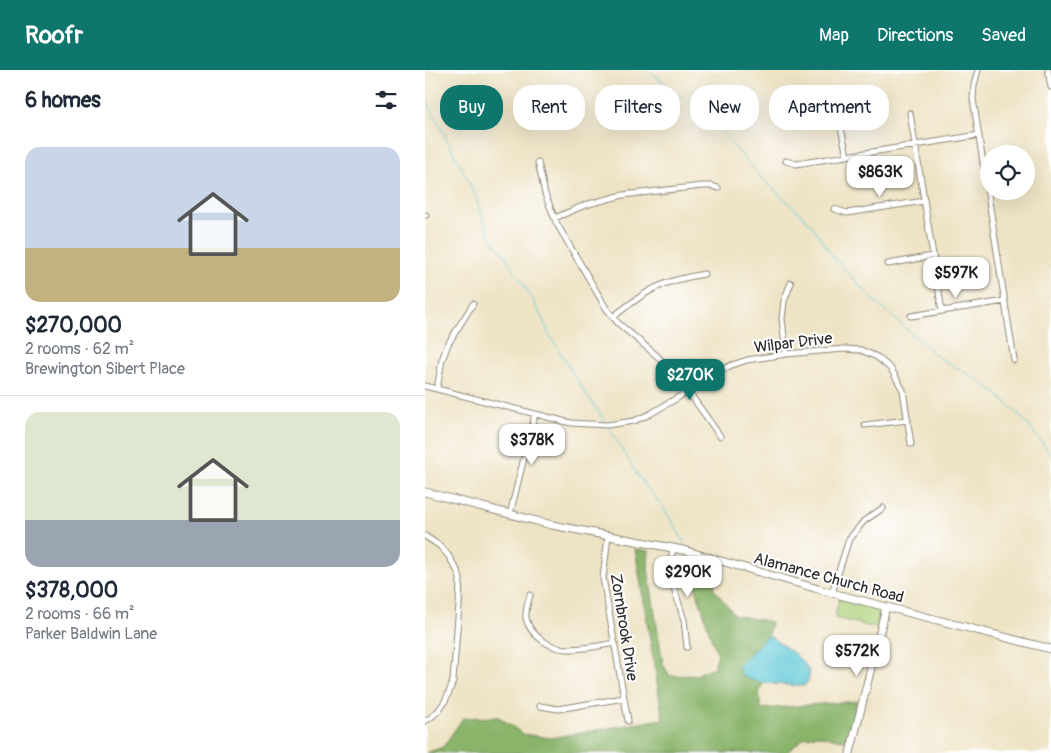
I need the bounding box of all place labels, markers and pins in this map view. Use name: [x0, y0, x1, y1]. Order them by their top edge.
pin: $863K: [845, 156, 915, 198]
pin: $597K: [921, 256, 991, 299]
pin: $270K: [655, 358, 725, 401]
pin: $378K: [497, 424, 567, 466]
pin: $290K: [653, 556, 723, 598]
pin: $572K: [822, 634, 892, 677]

